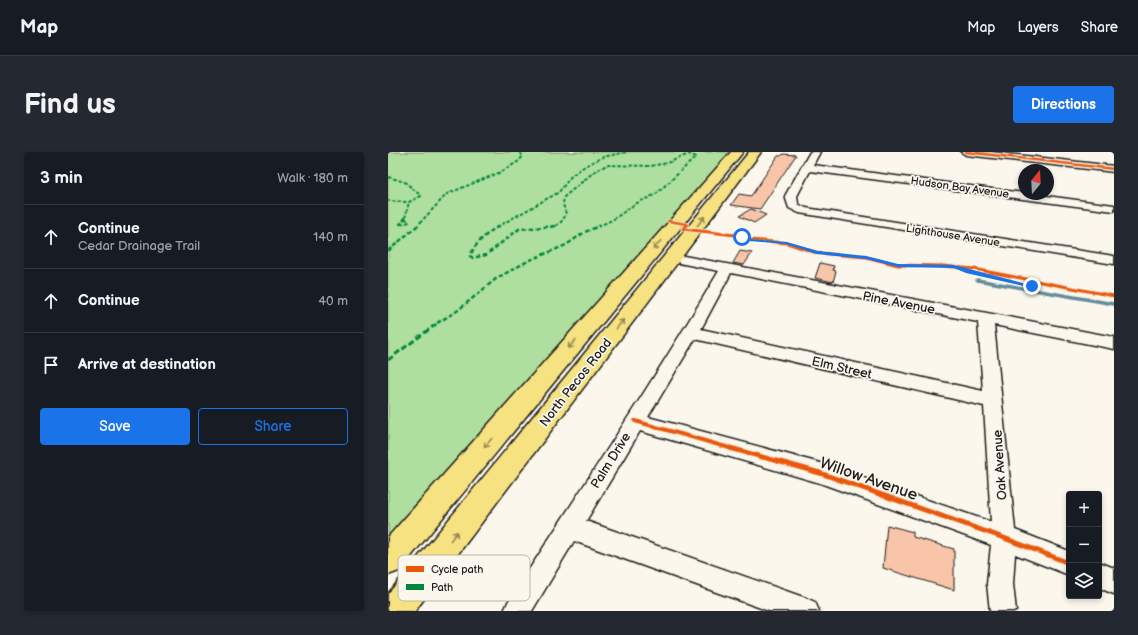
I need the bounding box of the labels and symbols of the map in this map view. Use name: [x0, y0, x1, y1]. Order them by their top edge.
north arrow: [1018, 164, 1054, 200]
street label: Hudson Bay Avenue: [910, 174, 1010, 201]
one-way arrow: [696, 216, 705, 227]
street label: Lighthouse Avenue: [905, 222, 1001, 249]
route start: [733, 228, 751, 246]
one-way arrow: [652, 240, 661, 250]
route end: [1023, 277, 1041, 295]
street label: Pine Avenue: [861, 288, 937, 318]
one-way arrow: [616, 318, 625, 329]
street label: North Pecos Road: [536, 335, 615, 430]
one-way arrow: [568, 339, 577, 349]
street label: Elm Street: [810, 353, 873, 383]
street label: Palm Drive: [587, 429, 634, 491]
street label: Oak Avenue: [990, 429, 1010, 501]
one-way arrow: [483, 438, 492, 448]
street label: Willow Avenue: [817, 454, 920, 505]
one-way arrow: [450, 531, 458, 542]
legend: [398, 555, 530, 601]
text: Cycle path: [431, 563, 483, 576]
text: Path: [431, 581, 453, 594]

